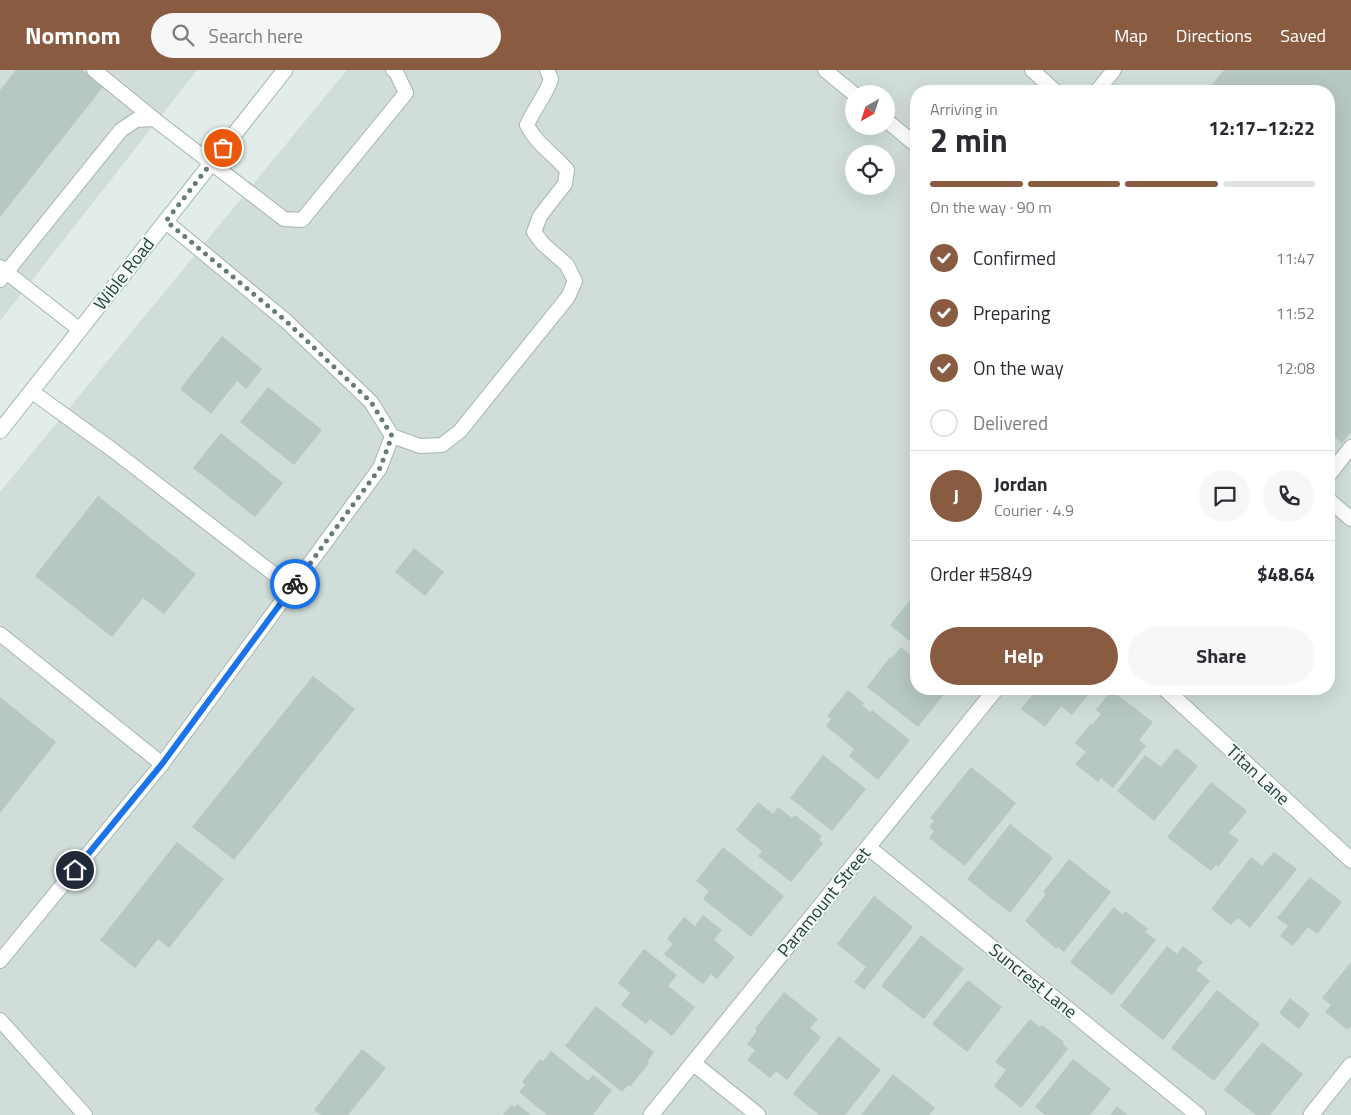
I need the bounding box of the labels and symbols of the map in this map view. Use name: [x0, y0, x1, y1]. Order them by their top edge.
north arrow: [845, 85, 895, 135]
pin: [202, 127, 244, 169]
street label: Wible Road: [87, 232, 161, 316]
courier: [270, 559, 320, 609]
street label: Titan Lane: [1220, 738, 1296, 811]
street label: Paramount Street: [771, 840, 877, 963]
pin: [54, 849, 96, 891]
street label: Suncrest Lane: [983, 936, 1083, 1025]

